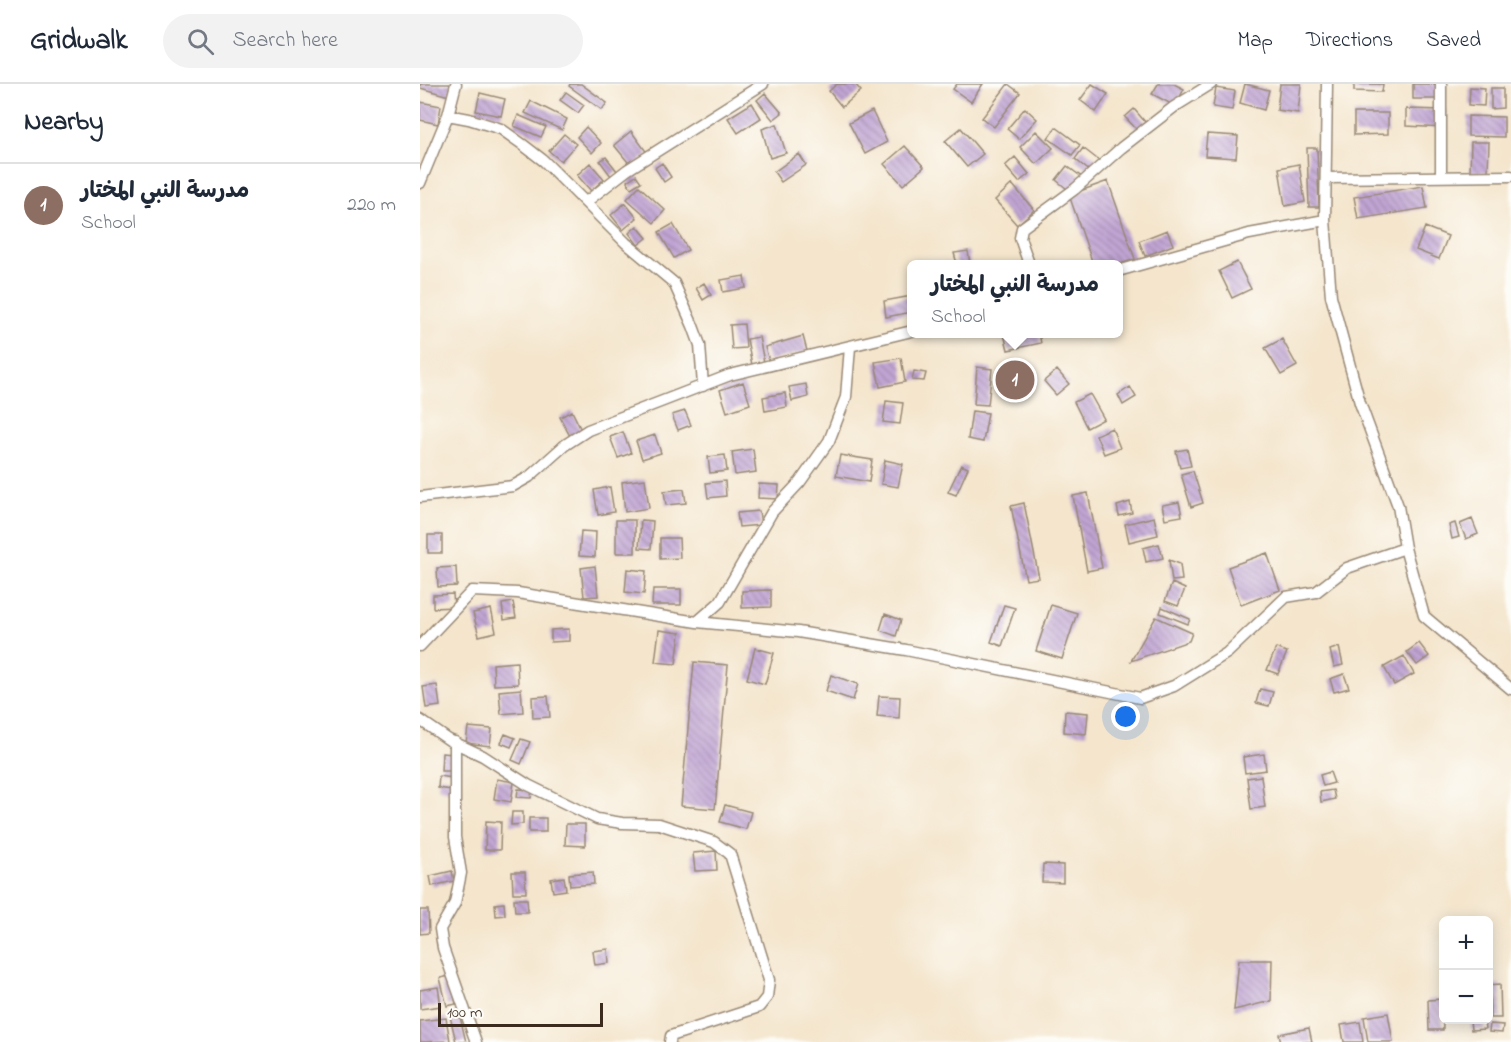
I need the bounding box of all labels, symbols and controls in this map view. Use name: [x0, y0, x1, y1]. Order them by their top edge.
search box: [163, 14, 583, 68]
text: Gridwalk: [30, 21, 127, 62]
icon: search: [184, 25, 217, 58]
text: Search here: [232, 25, 338, 57]
text: Map: [1237, 26, 1273, 56]
text: Directions: [1306, 26, 1393, 56]
text: Saved: [1426, 26, 1481, 56]
text: Nearby: [24, 104, 103, 142]
text: مدرسة النبي المختار: [81, 176, 249, 208]
text: 1: [40, 191, 47, 220]
text: 220 m: [347, 191, 396, 220]
text: School: [81, 209, 136, 238]
popup: [907, 260, 1123, 338]
text: مدرسة النبي المختار: [931, 270, 1099, 302]
text: School: [931, 303, 986, 332]
pin: 1: [996, 358, 1034, 402]
your location: [1111, 702, 1140, 731]
map controls: [1439, 916, 1493, 1024]
button: +: [1439, 916, 1493, 970]
button: −: [1439, 970, 1493, 1024]
scale bar: [438, 1000, 603, 1028]
text: 100 m: [447, 1001, 482, 1025]

